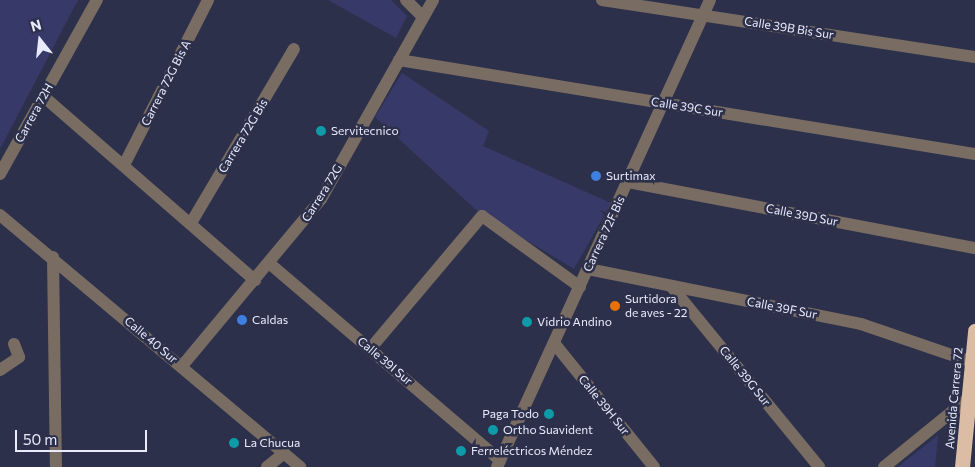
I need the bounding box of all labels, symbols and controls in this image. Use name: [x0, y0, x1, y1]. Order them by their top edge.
street label: Calle 39B Bis Sur: [743, 14, 835, 42]
north arrow: [15, 15, 65, 65]
text: N: [28, 15, 43, 35]
street label: Carrera 72G Bis A: [138, 38, 194, 128]
street label: Carrera 72H: [12, 81, 56, 145]
street label: Calle 39C Sur: [650, 94, 724, 120]
street label: Carrera 72G Bis: [215, 96, 271, 176]
place label: Servitecnico: [331, 124, 399, 138]
marker: Servitecnico: [315, 125, 327, 137]
street label: Carrera 72G: [299, 162, 345, 224]
place label: Surtimax: [606, 169, 656, 183]
marker: Surtimax: [590, 170, 602, 182]
street label: Carrera 72F Bis: [580, 194, 628, 274]
street label: Calle 39D Sur: [765, 201, 839, 229]
place label: Surtidora de aves - 22: [625, 292, 687, 320]
street label: Calle 39F Sur: [746, 294, 818, 322]
marker: Surtidora de aves - 22: [609, 300, 621, 312]
place label: Caldas: [252, 313, 288, 327]
street label: Calle 40 Sur: [121, 314, 181, 366]
marker: Caldas: [236, 314, 248, 326]
place label: Vidrio Andino: [537, 315, 612, 329]
marker: Vidrio Andino: [521, 316, 533, 328]
street label: Calle 39I Sur: [355, 334, 415, 388]
street label: Calle 39G Sur: [716, 343, 774, 409]
street label: Avenida Carrera 72: [942, 347, 966, 449]
street label: Calle 39H Sur: [575, 372, 633, 438]
place label: Paga Todo: [482, 407, 539, 421]
marker: Paga Todo: [543, 408, 555, 420]
scale bar: [18, 420, 150, 452]
place label: Ortho Suavident: [503, 423, 593, 437]
marker: Ortho Suavident: [487, 424, 499, 436]
text: 50 m: [23, 430, 57, 448]
place label: La Chucua: [244, 436, 300, 450]
marker: La Chucua: [228, 437, 240, 449]
place label: Ferreléctricos Méndez: [471, 444, 592, 458]
marker: Ferreléctricos Méndez: [455, 445, 467, 457]

